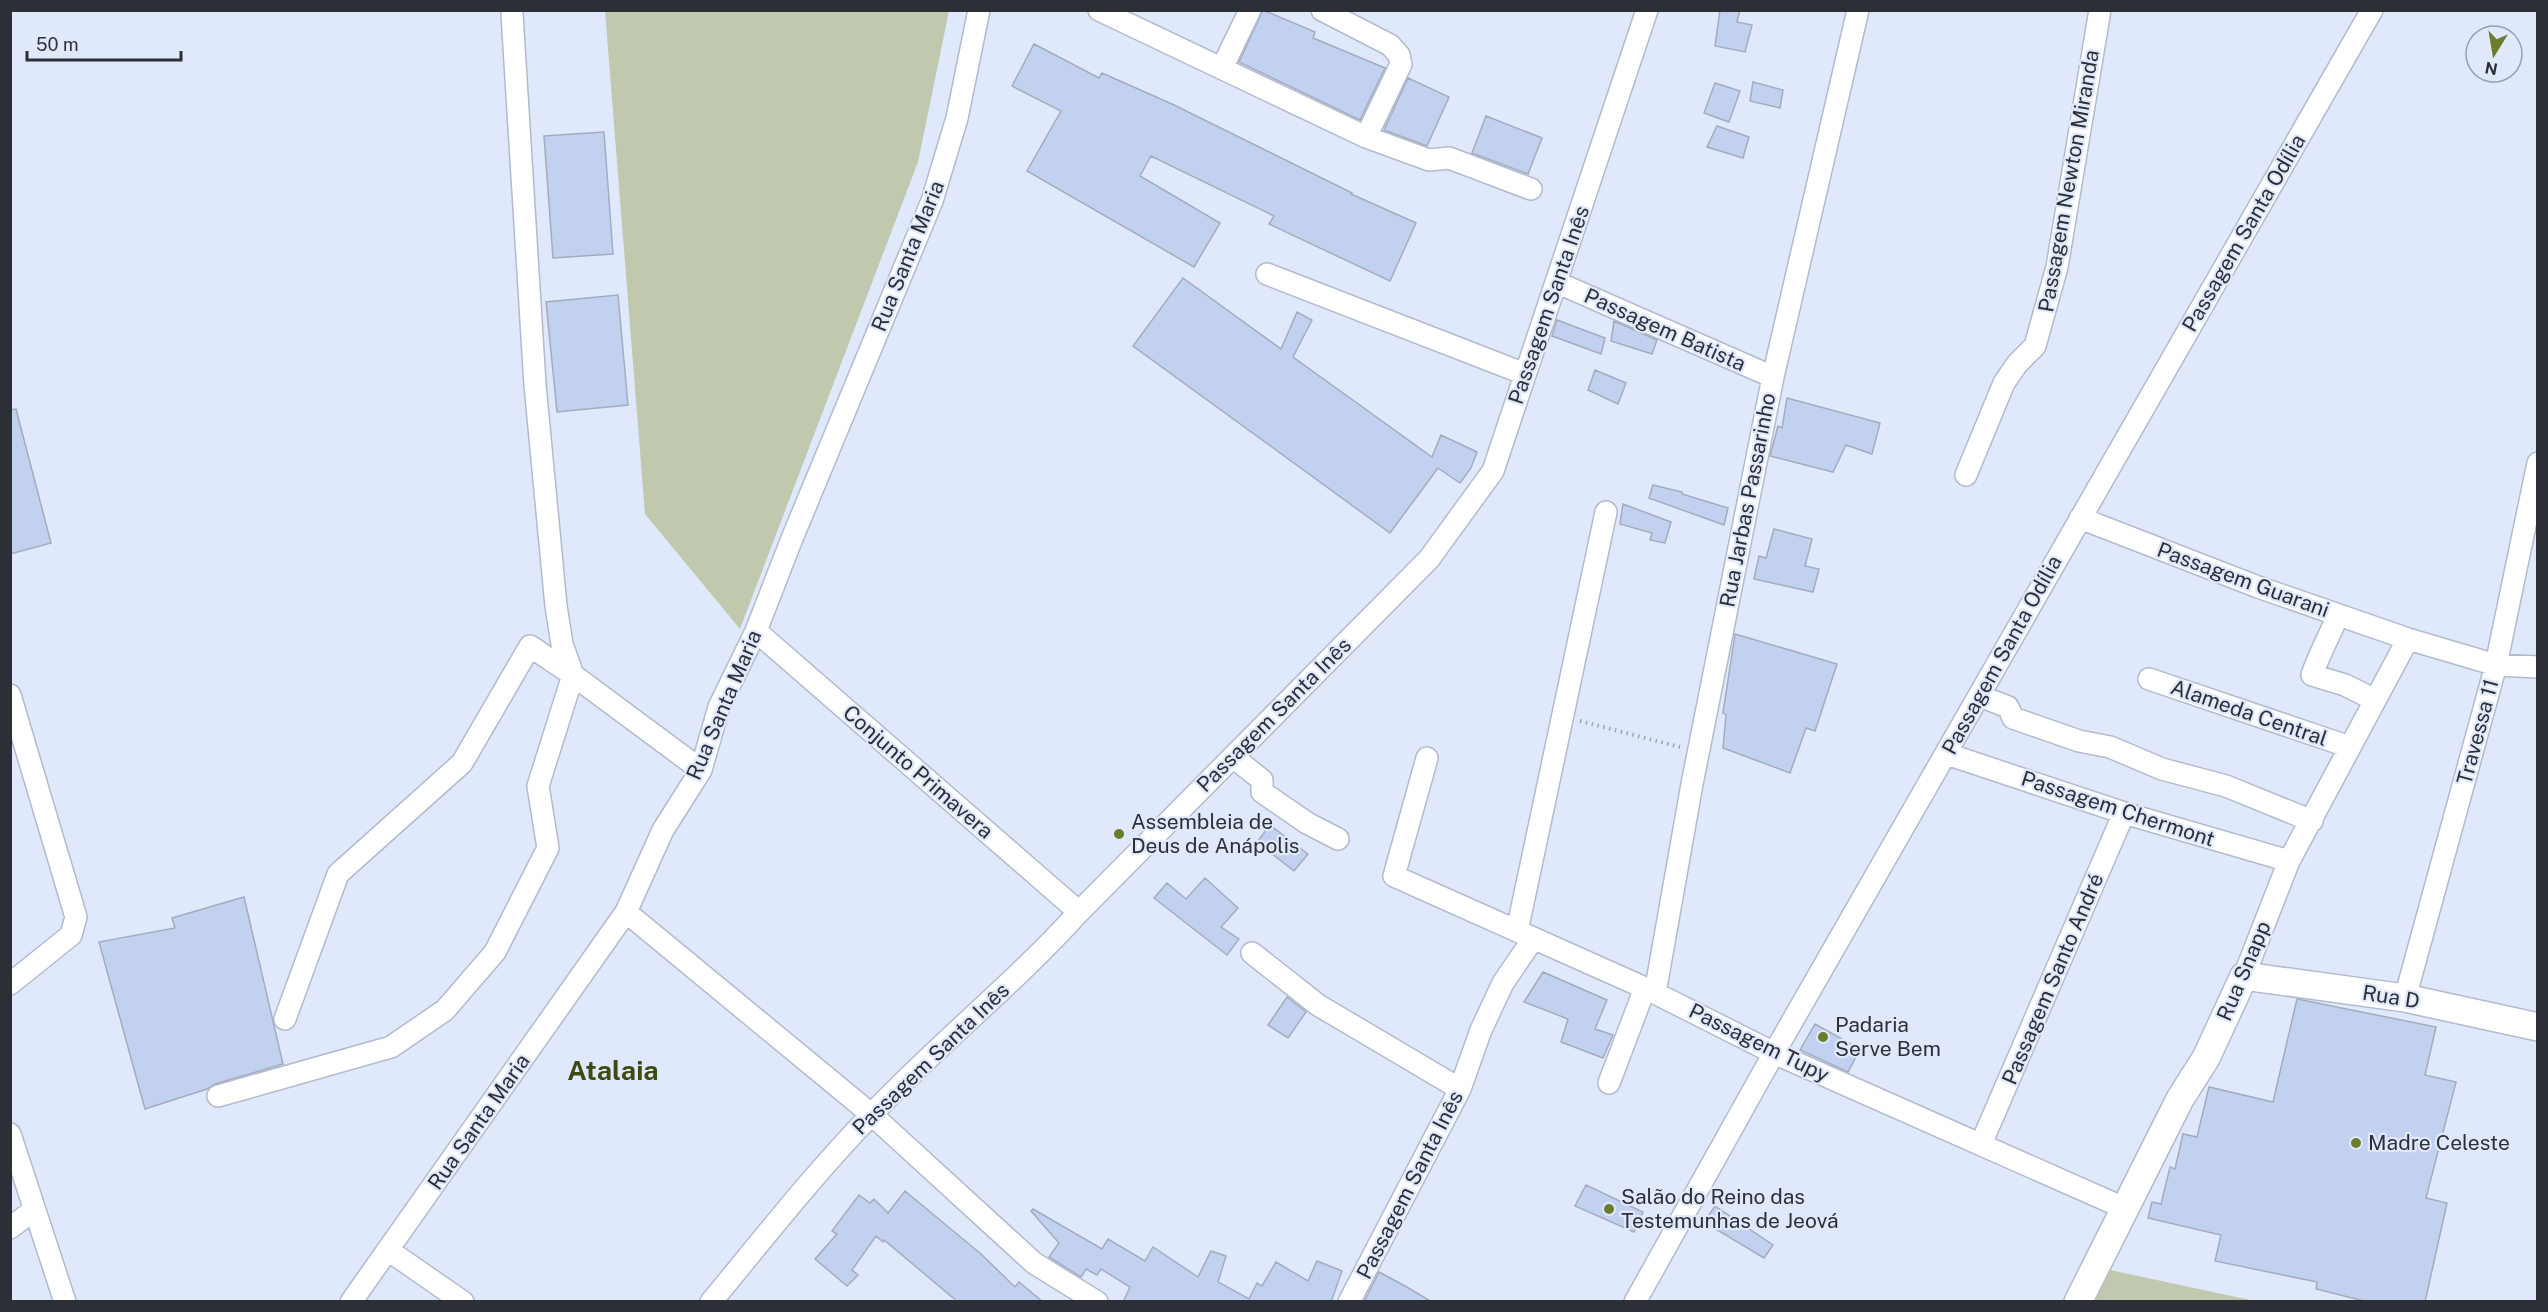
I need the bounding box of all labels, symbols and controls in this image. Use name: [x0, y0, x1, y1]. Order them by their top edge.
scale bar: [27, 24, 182, 62]
north arrow: [2464, 24, 2524, 84]
text: 50 m: [36, 34, 79, 55]
street label: Passagem Newton Miranda: [2033, 48, 2104, 314]
text: N: [2483, 58, 2499, 79]
street label: Passagem Santa Odília: [2177, 130, 2310, 336]
street label: Rua Santa Maria: [866, 177, 949, 335]
street label: Passagem Santa Inês: [1503, 202, 1594, 407]
street label: Passagem Batista: [1581, 283, 1750, 376]
street label: Rua Jarbas Passarinho: [1714, 391, 1781, 609]
street label: Passagem Guarani: [2154, 537, 2333, 622]
street label: Passagem Santa Odília: [1936, 551, 2067, 759]
street label: Rua Santa Maria: [681, 626, 766, 783]
street label: Passagem Santa Inês: [1191, 632, 1356, 797]
street label: Alameda Central: [2168, 674, 2331, 751]
street label: Travessa 11: [2451, 676, 2504, 787]
street label: Conjunto Primavera: [838, 700, 998, 844]
street label: Passagem Chermont: [2018, 765, 2218, 852]
place label: Assembleia de Deus de Anápolis: [1131, 809, 1299, 858]
marker: Assembleia de Deus de Anápolis: [1112, 827, 1126, 841]
street label: Passagem Santo André: [1997, 869, 2108, 1088]
street label: Rua Snapp: [2211, 917, 2276, 1024]
street label: Passagem Santa Inês: [847, 977, 1014, 1140]
street label: Rua D: [2361, 980, 2421, 1013]
street label: Passagem Tupy: [1685, 998, 1833, 1087]
place label: Padaria Serve Bem: [1835, 1012, 1941, 1061]
marker: Padaria Serve Bem: [1816, 1030, 1830, 1044]
street label: Rua Santa Maria: [422, 1049, 535, 1194]
district label: Atalaia: [567, 1054, 659, 1086]
street label: Passagem Santa Inês: [1351, 1086, 1468, 1283]
place label: Madre Celeste: [2368, 1130, 2510, 1155]
marker: Madre Celeste: [2349, 1136, 2363, 1150]
place label: Salão do Reino das Testemunhas de Jeová: [1621, 1184, 1839, 1233]
marker: Salão do Reino das Testemunhas de Jeová: [1602, 1202, 1616, 1216]

